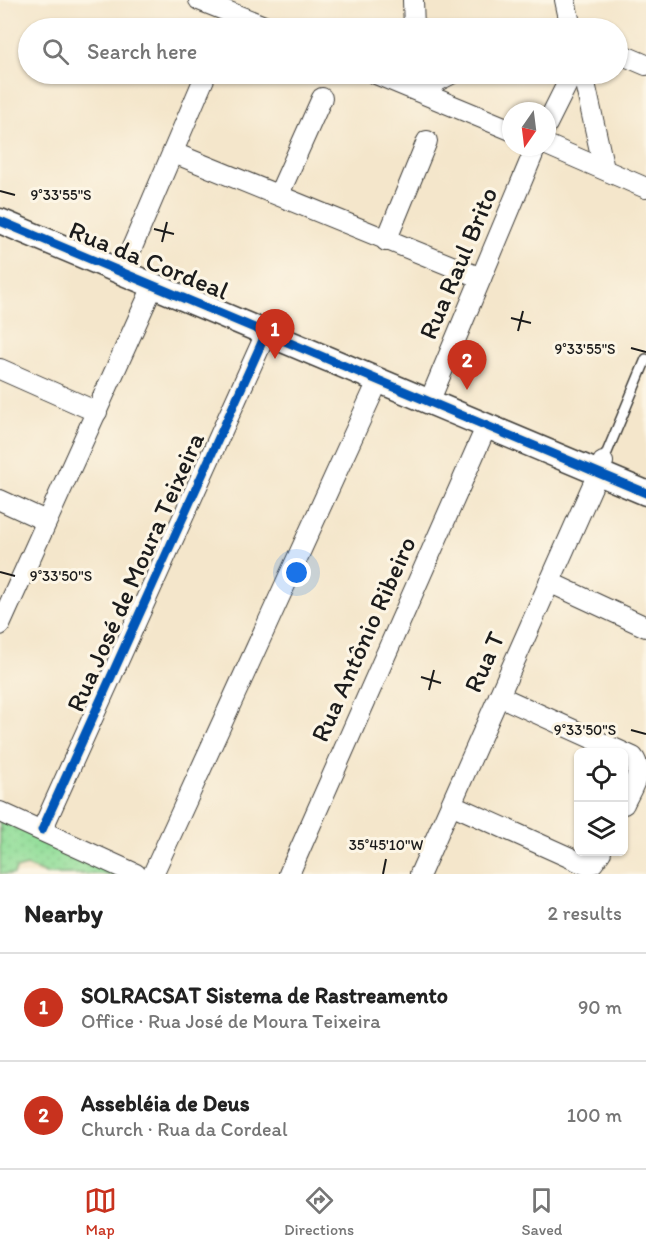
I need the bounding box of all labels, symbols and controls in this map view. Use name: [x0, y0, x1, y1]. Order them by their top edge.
search box: [18, 18, 628, 84]
icon: search: [39, 35, 72, 68]
text: Search here: [87, 38, 197, 65]
north arrow: [502, 102, 556, 156]
street label: Rua Raul Brito: [412, 182, 504, 344]
text: 9°33'55"S: [30, 186, 92, 204]
street label: Rua da Cordeal: [64, 213, 234, 307]
pin: 1: [256, 310, 294, 359]
pin: 2: [448, 340, 486, 390]
text: 9°33'55"S: [554, 340, 616, 358]
street label: Rua José de Moura Teixeira: [59, 427, 211, 717]
street label: Rua Antônio Ribeiro: [303, 531, 423, 747]
your location: [282, 558, 311, 587]
text: 9°33'50"S: [30, 567, 92, 585]
street label: Rua T: [457, 626, 512, 697]
text: 9°33'50"S: [554, 721, 616, 739]
map controls: [574, 748, 628, 856]
button: locate: [574, 748, 628, 802]
button: layers: [574, 802, 628, 856]
text: 35°45'10"W: [349, 836, 424, 854]
text: Nearby: [24, 897, 103, 929]
text: 2 results: [548, 901, 622, 925]
text: SOLRACSAT Sistema de Rastreamento: [81, 982, 448, 1009]
text: 1: [39, 995, 48, 1019]
text: 90 m: [578, 995, 622, 1019]
text: Office · Rua José de Moura Teixeira: [81, 1009, 381, 1033]
text: Assebléia de Deus: [81, 1090, 250, 1117]
text: 2: [38, 1103, 49, 1127]
text: 100 m: [567, 1103, 622, 1127]
text: Church · Rua da Cordeal: [81, 1117, 288, 1141]
tab: Map: [84, 1184, 117, 1239]
tab: Directions: [284, 1184, 354, 1239]
tab: Saved: [522, 1184, 562, 1239]

